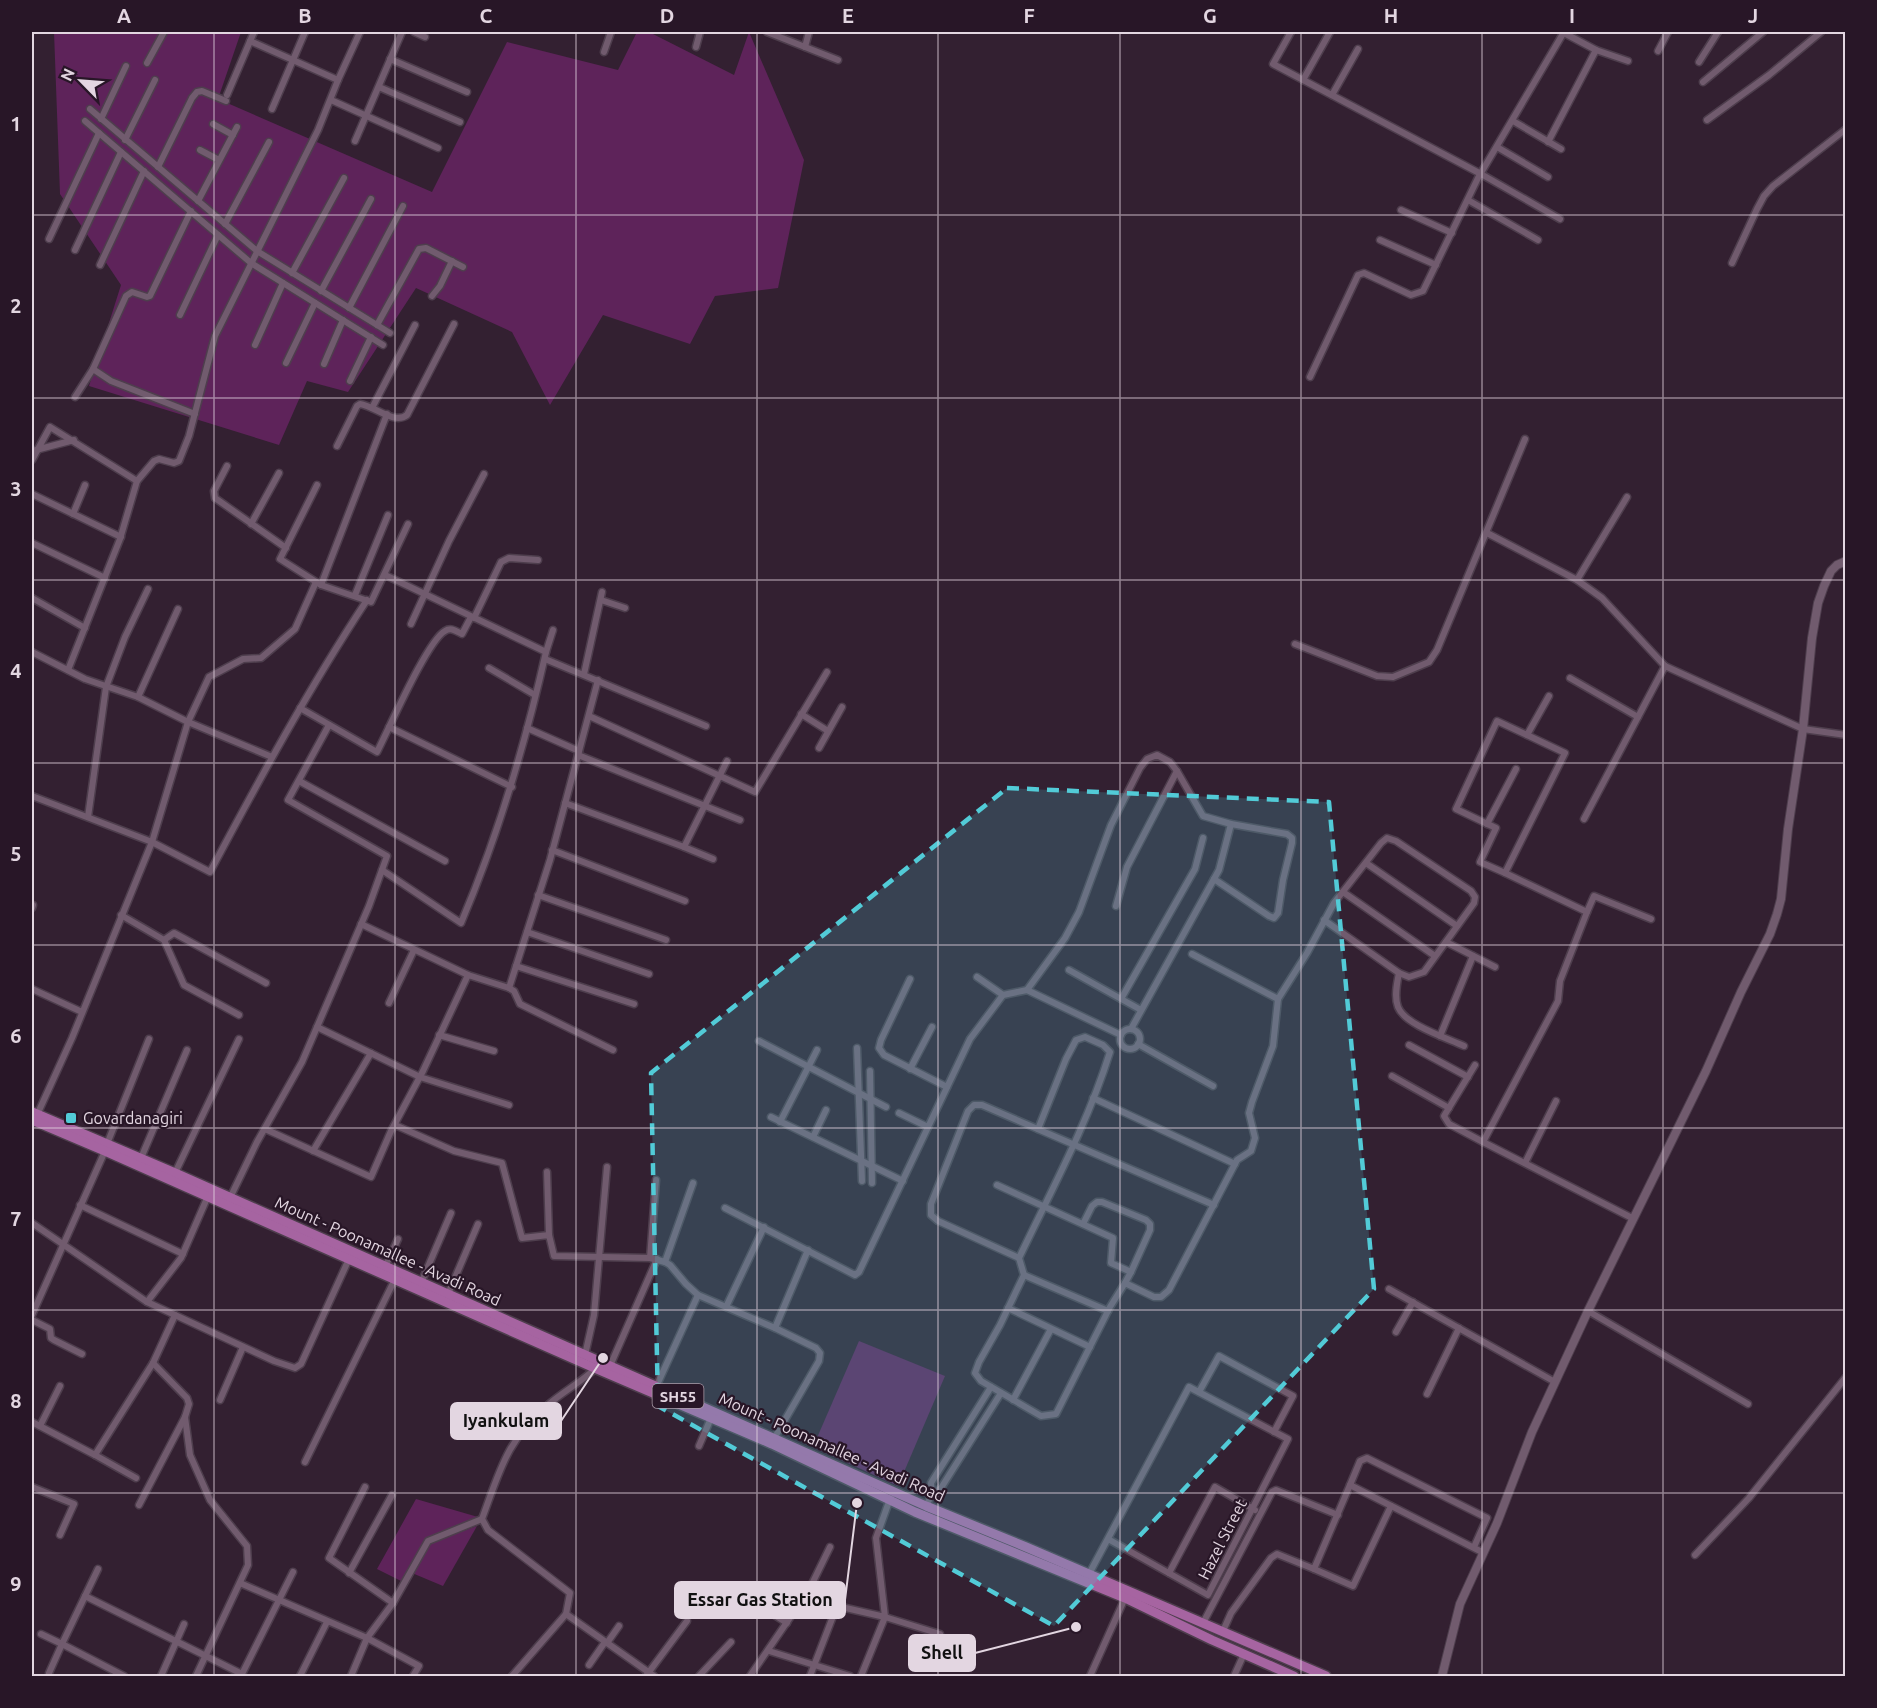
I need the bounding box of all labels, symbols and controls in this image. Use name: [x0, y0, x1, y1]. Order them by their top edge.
text: A: [117, 4, 131, 27]
text: B: [298, 4, 312, 27]
text: C: [480, 4, 493, 27]
text: D: [660, 4, 674, 27]
text: E: [842, 4, 854, 27]
text: F: [1023, 4, 1035, 27]
text: G: [1203, 4, 1217, 27]
text: H: [1384, 4, 1398, 27]
text: I: [1569, 4, 1575, 27]
text: J: [1748, 4, 1758, 27]
north arrow: [51, 51, 111, 111]
text: N: [57, 65, 78, 84]
text: 1: [10, 112, 22, 135]
text: 2: [10, 294, 22, 317]
text: 3: [10, 477, 22, 500]
text: 4: [10, 659, 22, 682]
text: 5: [10, 842, 22, 865]
text: 6: [10, 1024, 22, 1047]
place label: Govardanagiri: [83, 1109, 183, 1127]
marker: Govardanagiri: [64, 1111, 78, 1125]
street label: Mount - Poonamallee - Avadi Road: [272, 1193, 504, 1309]
text: 7: [10, 1207, 22, 1230]
road number: SH55: [652, 1384, 704, 1408]
text: 8: [10, 1389, 22, 1412]
street label: Mount - Poonamallee - Avadi Road: [716, 1389, 948, 1505]
callout: Iyankulam: [451, 1403, 561, 1439]
text: Iyankulam: [463, 1410, 549, 1430]
street label: Hazel Street: [1194, 1495, 1250, 1582]
text: 9: [10, 1572, 22, 1595]
callout: Essar Gas Station: [675, 1582, 845, 1618]
text: Essar Gas Station: [687, 1589, 833, 1609]
callout: Shell: [909, 1635, 975, 1671]
text: Shell: [921, 1642, 964, 1662]

